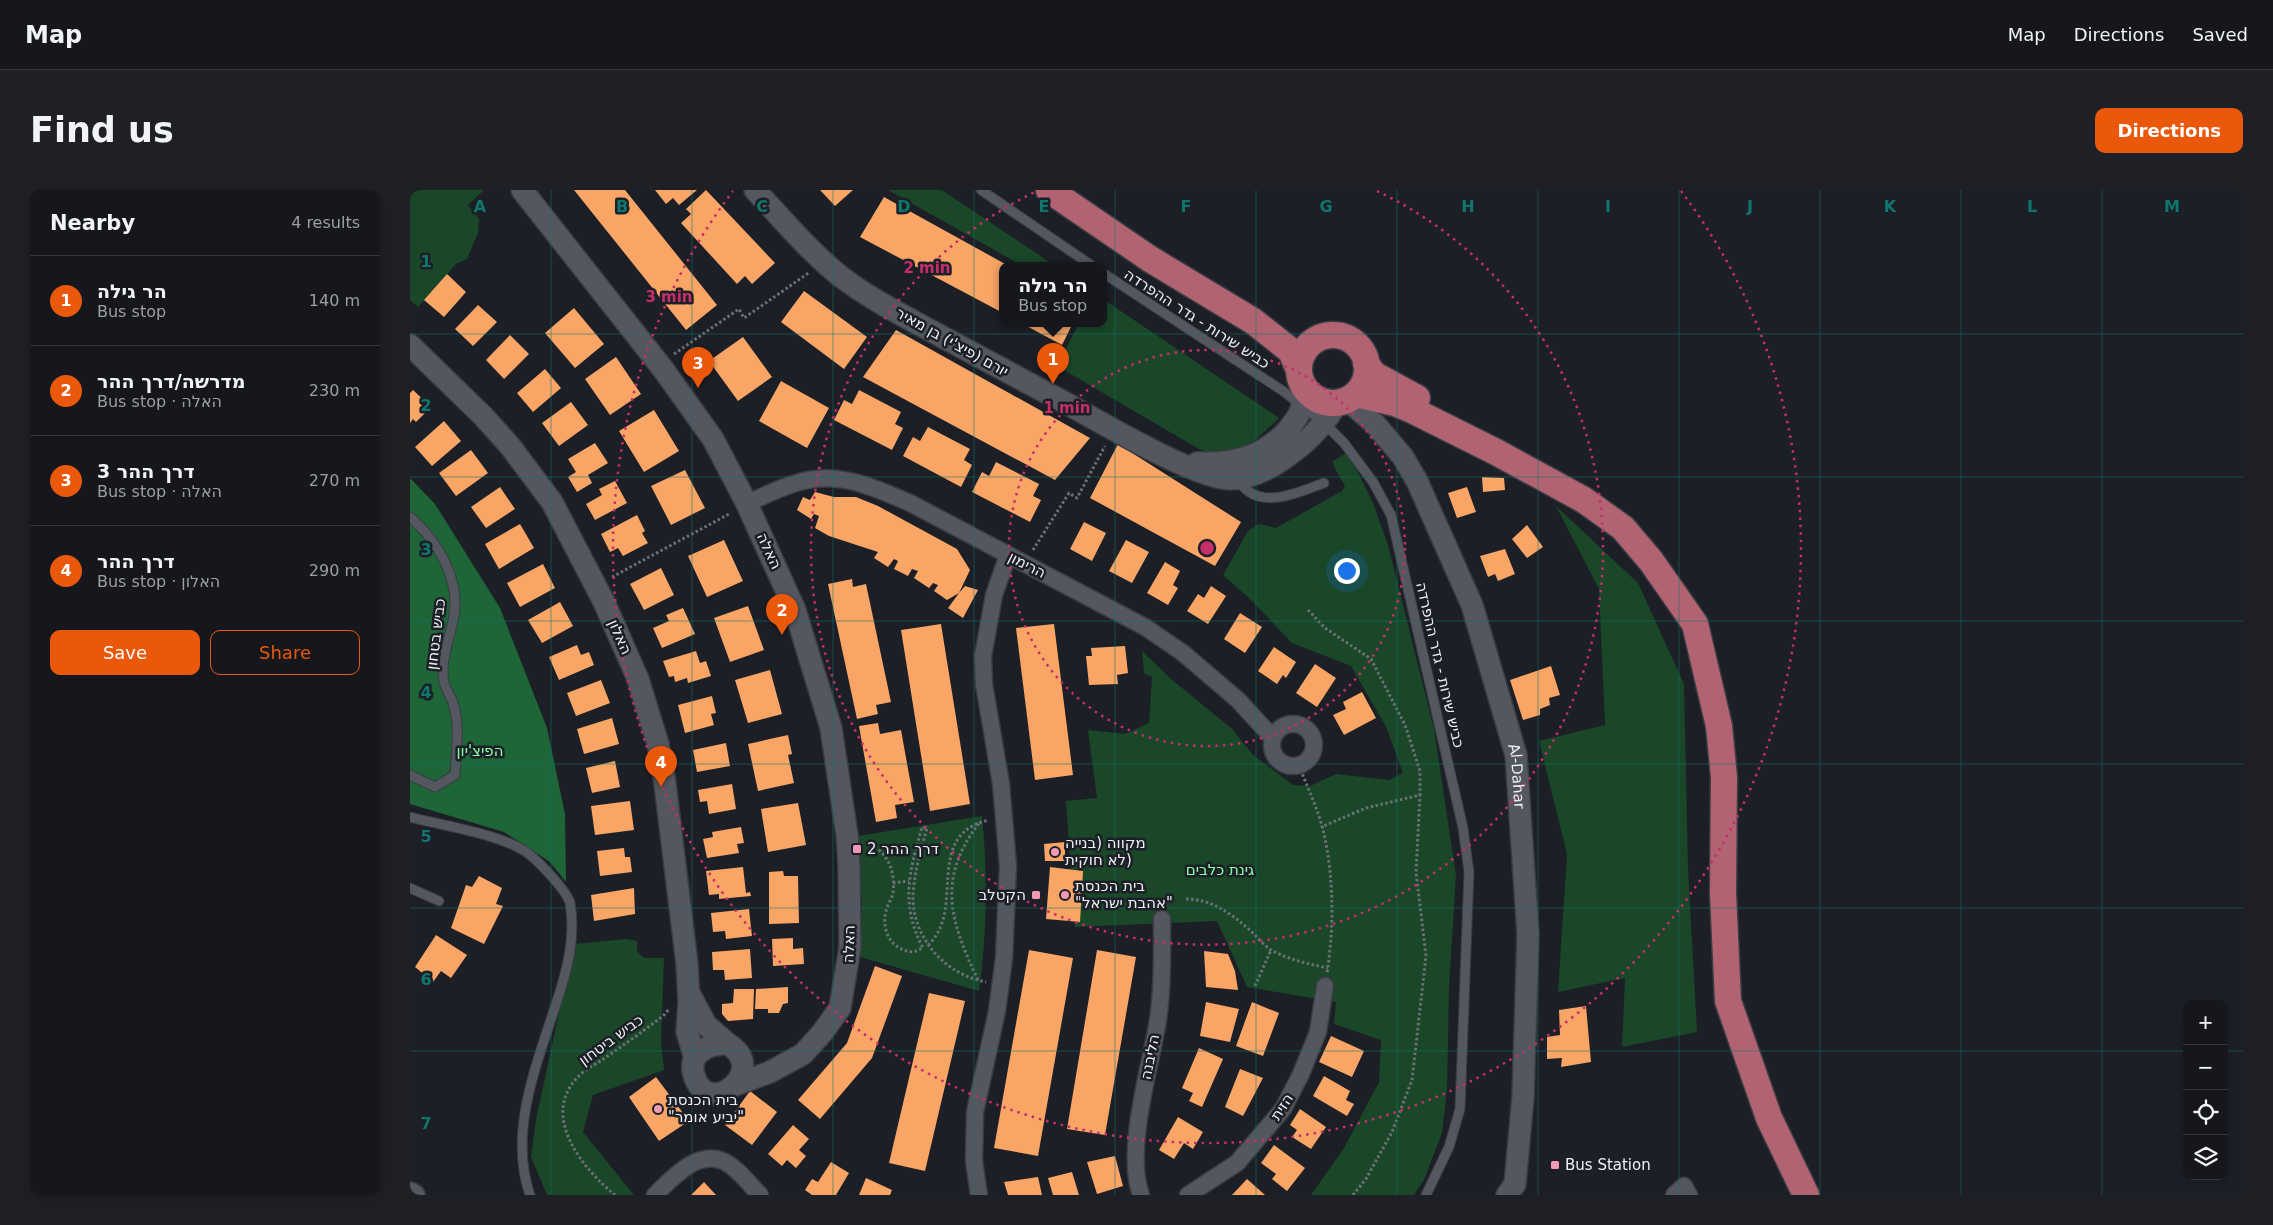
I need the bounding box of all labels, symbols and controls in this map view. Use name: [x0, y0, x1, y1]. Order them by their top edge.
text: Map: [25, 21, 82, 49]
text: Map: [2008, 24, 2046, 45]
text: Directions: [2074, 24, 2164, 45]
text: Saved: [2192, 24, 2248, 45]
button: Directions: [2095, 108, 2243, 153]
text: Find us: [30, 110, 174, 150]
text: A: [474, 197, 487, 216]
text: B: [616, 197, 628, 216]
text: C: [756, 197, 768, 216]
text: D: [897, 197, 911, 216]
text: E: [1039, 197, 1049, 216]
text: F: [1181, 197, 1191, 216]
text: G: [1319, 197, 1333, 216]
text: H: [1461, 197, 1475, 216]
text: I: [1605, 197, 1611, 216]
text: J: [1746, 197, 1753, 216]
text: K: [1884, 197, 1897, 216]
text: L: [2027, 197, 2037, 216]
text: M: [2164, 197, 2180, 216]
text: Nearby: [50, 211, 135, 235]
text: 4 results: [291, 213, 360, 232]
text: 1: [420, 252, 432, 271]
text: 2 min: [903, 259, 951, 277]
popup: [999, 262, 1107, 327]
street label: כביש שירות - גדר ההפרדה: [1121, 265, 1273, 373]
text: הר גילה: [1018, 274, 1088, 296]
text: הר גילה: [97, 280, 167, 302]
text: 3 min: [645, 288, 693, 306]
text: 1: [60, 291, 72, 310]
text: 140 m: [309, 291, 360, 310]
text: Bus stop: [1018, 296, 1087, 315]
text: Bus stop: [97, 302, 166, 321]
street label: יורם (פיצ'י) בן מאיר: [893, 304, 1011, 380]
pin: 1: [1037, 343, 1069, 384]
pin: 3: [682, 347, 714, 388]
text: מדרשה/דרך ההר: [97, 370, 246, 392]
text: 2: [60, 381, 72, 400]
text: 230 m: [309, 381, 360, 400]
text: Bus stop · האלה: [97, 392, 222, 411]
text: 2: [420, 396, 432, 415]
text: 1 min: [1043, 399, 1091, 417]
text: דרך ההר 3: [97, 460, 195, 482]
text: 3: [60, 471, 72, 490]
text: 270 m: [309, 471, 360, 490]
text: Bus stop · האלה: [97, 482, 222, 501]
street label: האלה: [753, 530, 785, 572]
centre of rings: [1198, 539, 1216, 557]
text: 3: [420, 540, 432, 559]
street label: הרימון: [1005, 548, 1049, 582]
text: דרך ההר: [97, 550, 175, 572]
your location: [1334, 558, 1360, 584]
text: 4: [60, 561, 72, 580]
text: 290 m: [309, 561, 360, 580]
text: Bus stop · האלון: [97, 572, 220, 591]
street label: כביש שירות - גדר ההפרדה: [1412, 580, 1468, 750]
pin: 2: [766, 594, 798, 635]
street label: כביש בטחון: [423, 597, 449, 671]
street label: האלון: [604, 617, 636, 657]
button: Save: [50, 630, 200, 675]
button: Share: [210, 630, 360, 675]
text: 4: [420, 683, 432, 702]
street label: Al-Dahar: [1504, 741, 1529, 810]
park label: הפיצ'יון: [456, 742, 504, 760]
pin: 4: [645, 746, 677, 787]
text: 5: [420, 827, 432, 846]
place label: מקווה (בנייה לא חוקית): [1065, 834, 1146, 869]
place label: דרך ההר 2: [867, 840, 939, 858]
marker: דרך ההר 2: [851, 843, 863, 855]
marker: מקווה (בנייה לא חוקית): [1049, 846, 1061, 858]
park label: גינת כלבים: [1186, 861, 1254, 879]
place label: בית הכנסת "אהבת ישראל": [1075, 877, 1173, 912]
place label: הקטלב: [979, 886, 1026, 904]
marker: הקטלב: [1030, 889, 1042, 901]
marker: בית הכנסת "אהבת ישראל": [1059, 889, 1071, 901]
street label: האלה: [839, 925, 859, 963]
text: 6: [420, 970, 432, 989]
map controls: [2183, 1000, 2228, 1180]
button: +: [2183, 1000, 2228, 1045]
street label: כביש ביטחון: [575, 1011, 647, 1069]
street label: הליבנה: [1137, 1033, 1163, 1081]
button: −: [2183, 1045, 2228, 1090]
street label: הזית: [1267, 1090, 1297, 1124]
button: locate: [2183, 1090, 2228, 1135]
place label: בית הכנסת "יביע אומר": [668, 1091, 744, 1126]
marker: בית הכנסת "יביע אומר": [652, 1103, 664, 1115]
text: 7: [420, 1114, 432, 1133]
button: layers: [2183, 1135, 2228, 1180]
place label: Bus Station: [1565, 1156, 1651, 1174]
marker: Bus Station: [1549, 1159, 1561, 1171]

